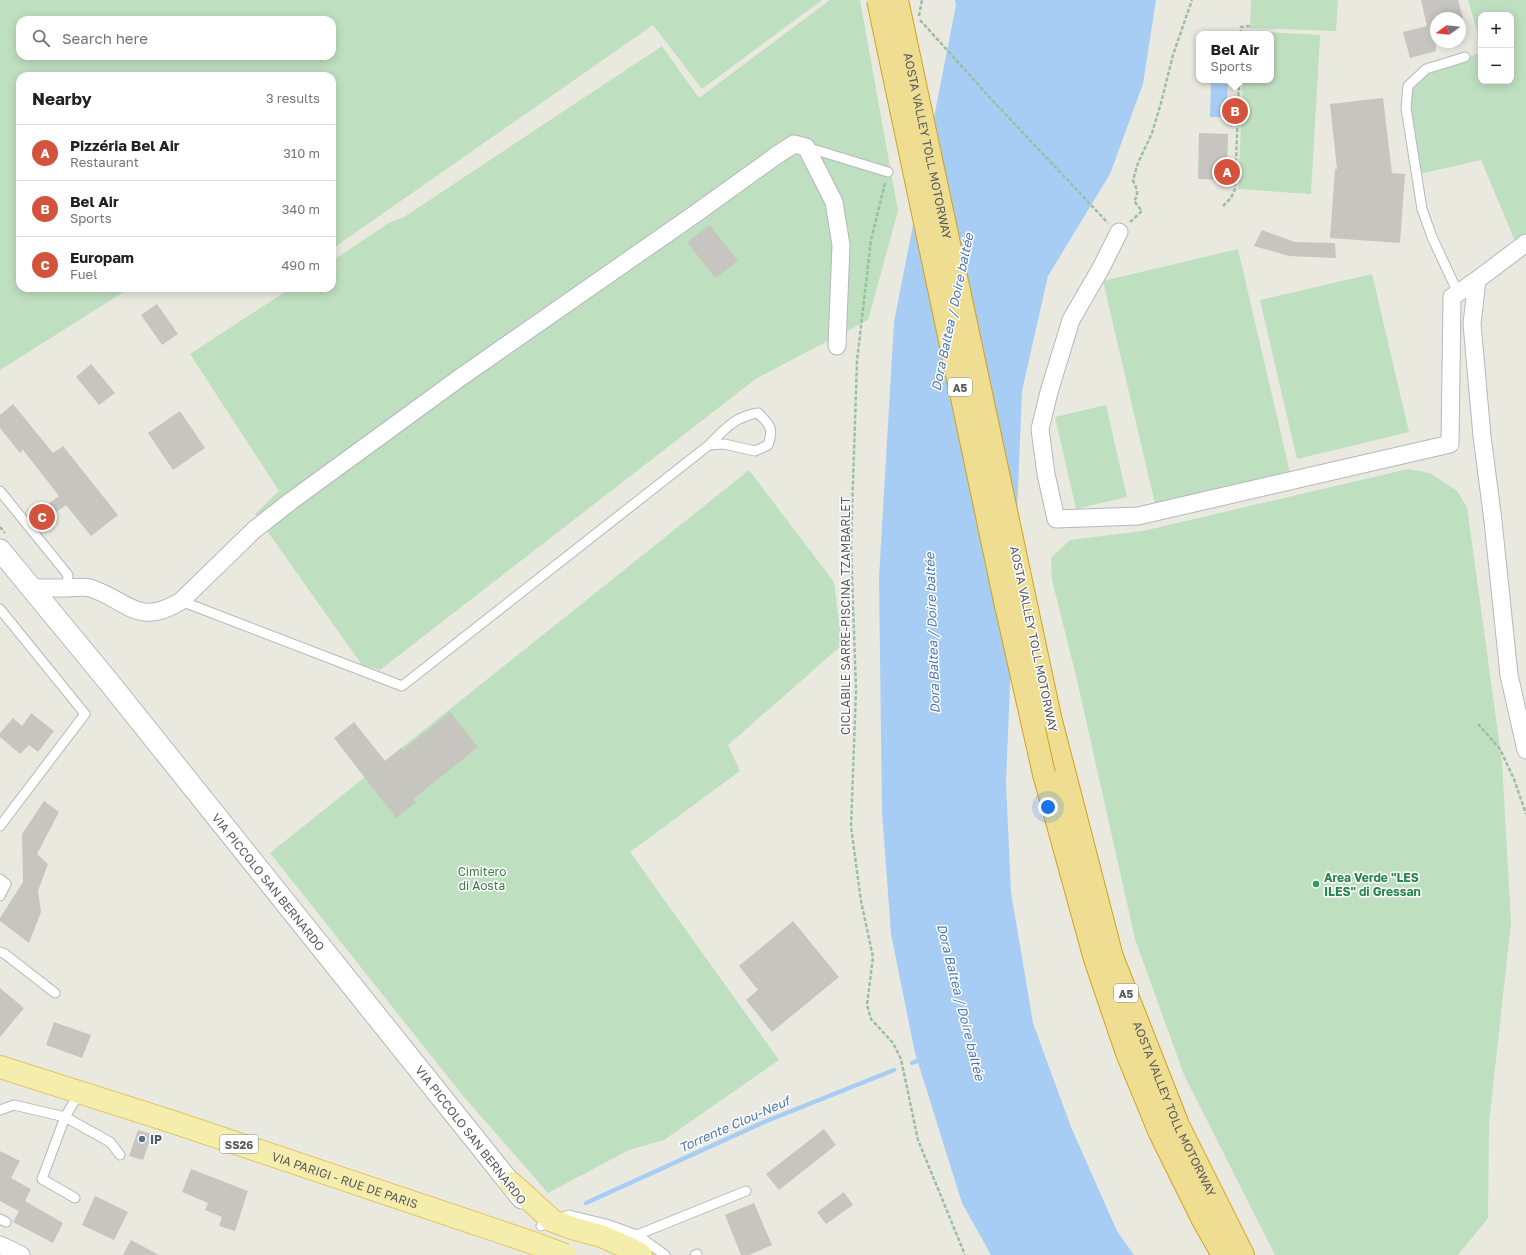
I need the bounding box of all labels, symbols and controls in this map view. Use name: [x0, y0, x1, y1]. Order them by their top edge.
north arrow: [1430, 12, 1466, 48]
map controls: [1478, 12, 1514, 84]
button: +: [1478, 12, 1514, 48]
search box: [16, 16, 336, 60]
icon: search: [30, 27, 52, 49]
text: Search here: [62, 29, 148, 47]
popup: [1196, 31, 1274, 83]
text: Bel Air: [1211, 40, 1259, 58]
button: −: [1478, 48, 1514, 84]
street label: AOSTA VALLEY TOLL MOTORWAY: [901, 51, 955, 241]
text: Sports: [1211, 58, 1252, 74]
text: Nearby: [32, 88, 92, 109]
text: 3 results: [266, 90, 320, 106]
pin: B: [1222, 96, 1248, 126]
text: Pizzéria Bel Air: [70, 136, 180, 154]
text: A: [40, 145, 50, 161]
text: 310 m: [283, 145, 320, 161]
text: Restaurant: [70, 154, 139, 170]
pin: A: [1214, 157, 1240, 187]
text: Bel Air: [70, 192, 119, 210]
text: B: [40, 201, 50, 217]
text: 340 m: [282, 201, 320, 217]
text: Sports: [70, 210, 112, 226]
water label: Dora Baltea / Doire baltée: [927, 230, 977, 392]
text: Europam: [70, 248, 134, 266]
text: C: [40, 257, 50, 273]
text: 490 m: [281, 257, 320, 273]
text: Fuel: [70, 266, 97, 282]
road number: A5: [948, 378, 972, 396]
street label: CICLABILE SARRE-PISCINA TZAMBARLET: [838, 496, 853, 735]
pin: C: [29, 502, 55, 532]
street label: AOSTA VALLEY TOLL MOTORWAY: [1007, 545, 1061, 734]
water label: Dora Baltea / Doire baltée: [921, 551, 943, 714]
your location: [1038, 797, 1058, 817]
street label: VIA PICCOLO SAN BERNARDO: [209, 810, 328, 954]
park label: Cimitero di Aosta: [458, 864, 506, 893]
place label: Area Verde "LES ILES" di Gressan: [1324, 870, 1421, 899]
marker: Area Verde "LES ILES" di Gressan: [1311, 879, 1321, 889]
water label: Dora Baltea / Doire baltée: [934, 922, 989, 1083]
road number: A5: [1114, 984, 1138, 1002]
street label: AOSTA VALLEY TOLL MOTORWAY: [1130, 1019, 1220, 1199]
street label: VIA PICCOLO SAN BERNARDO: [412, 1063, 530, 1207]
water label: Torrente Clou-Neuf: [676, 1091, 794, 1156]
place label: IP: [150, 1132, 162, 1147]
marker: IP: [137, 1134, 147, 1144]
road number: SS26: [220, 1135, 258, 1153]
street label: VIA PARIGI - RUE DE PARIS: [270, 1148, 420, 1211]

